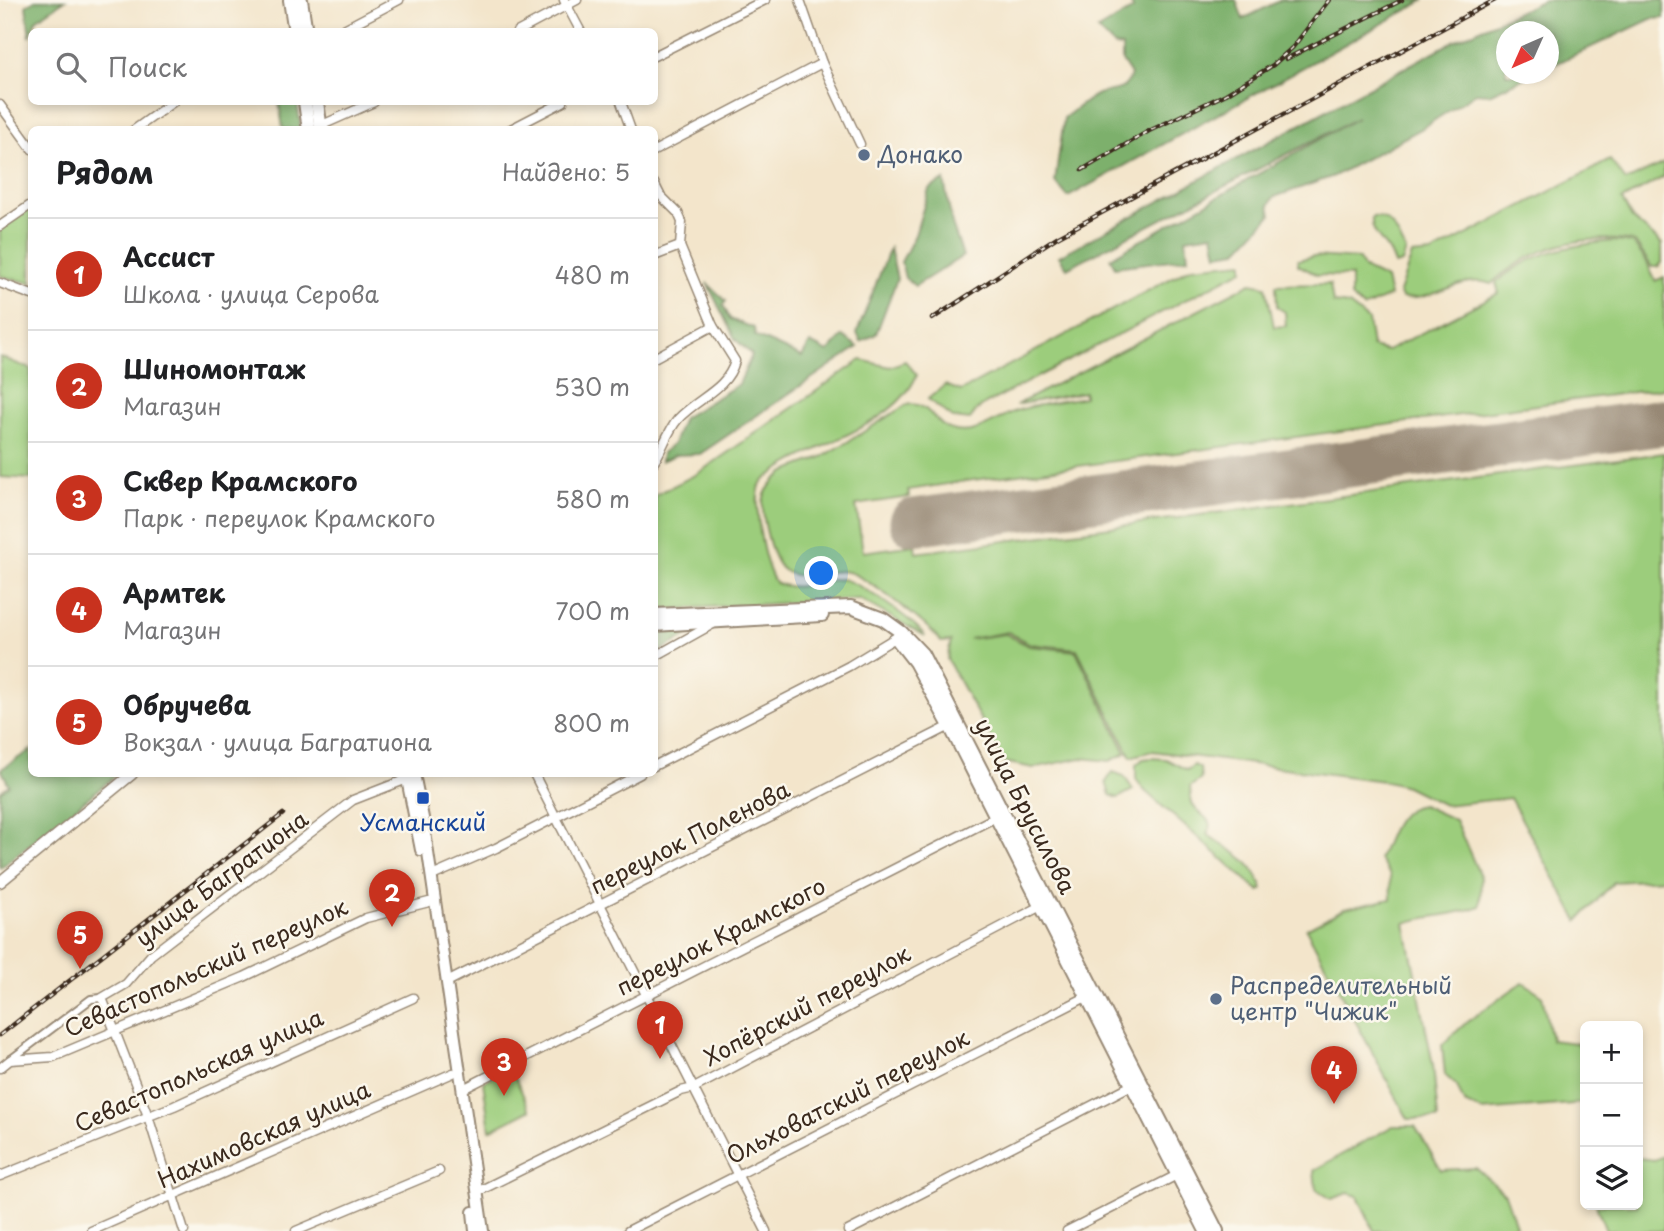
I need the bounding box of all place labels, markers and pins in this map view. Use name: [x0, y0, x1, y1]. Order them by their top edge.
place label: Донако: [877, 136, 963, 171]
marker: Донако: [856, 147, 872, 163]
marker: Усманский: [415, 790, 431, 806]
place label: Усманский: [360, 804, 486, 839]
pin: 2: [369, 869, 415, 927]
pin: 5: [57, 911, 103, 969]
place label: Распределительный центр "Чижик": [1230, 967, 1452, 1028]
marker: Распределительный центр "Чижик": [1208, 991, 1224, 1007]
pin: 1: [637, 1001, 683, 1059]
pin: 3: [481, 1038, 527, 1096]
pin: 4: [1311, 1046, 1357, 1104]

